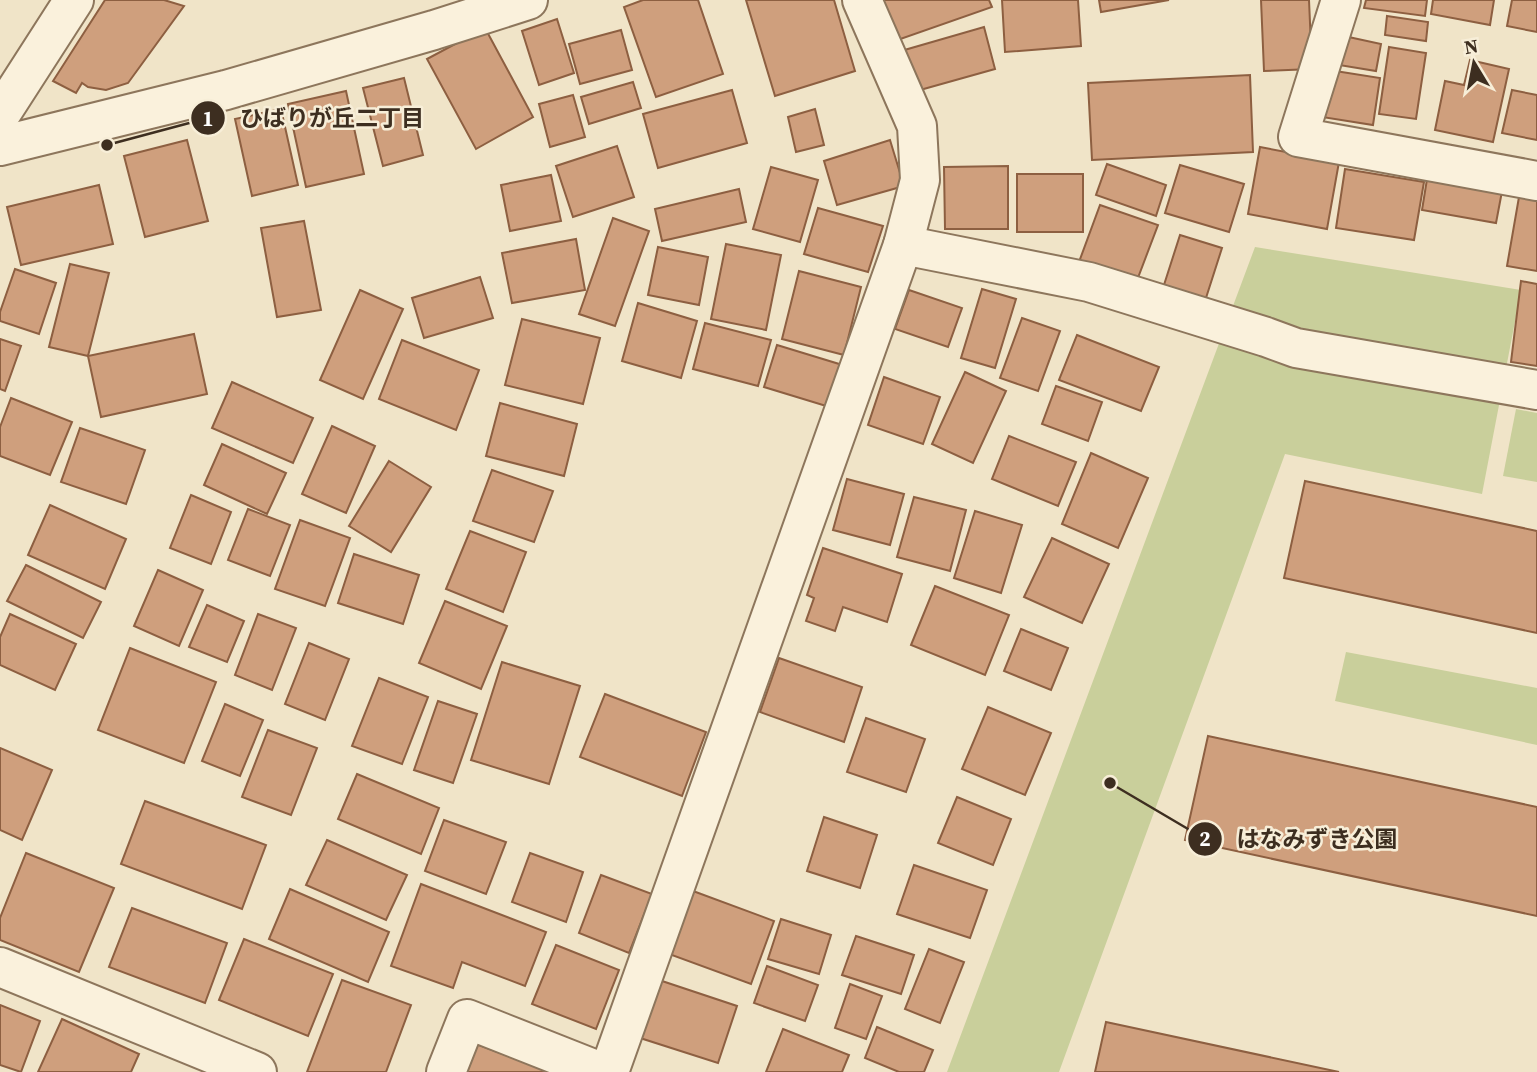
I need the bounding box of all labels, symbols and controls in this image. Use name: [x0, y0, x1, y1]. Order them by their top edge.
north arrow: [1439, 28, 1509, 98]
text: N: [1462, 32, 1480, 60]
callout: ひばりが丘二丁目: [191, 96, 438, 140]
text: ひばりが丘二丁目: [240, 102, 424, 134]
text: 1: [202, 104, 214, 133]
callout: はなみずき公園: [1187, 817, 1411, 861]
text: はなみずき公園: [1237, 823, 1398, 855]
text: 2: [1199, 824, 1211, 853]

